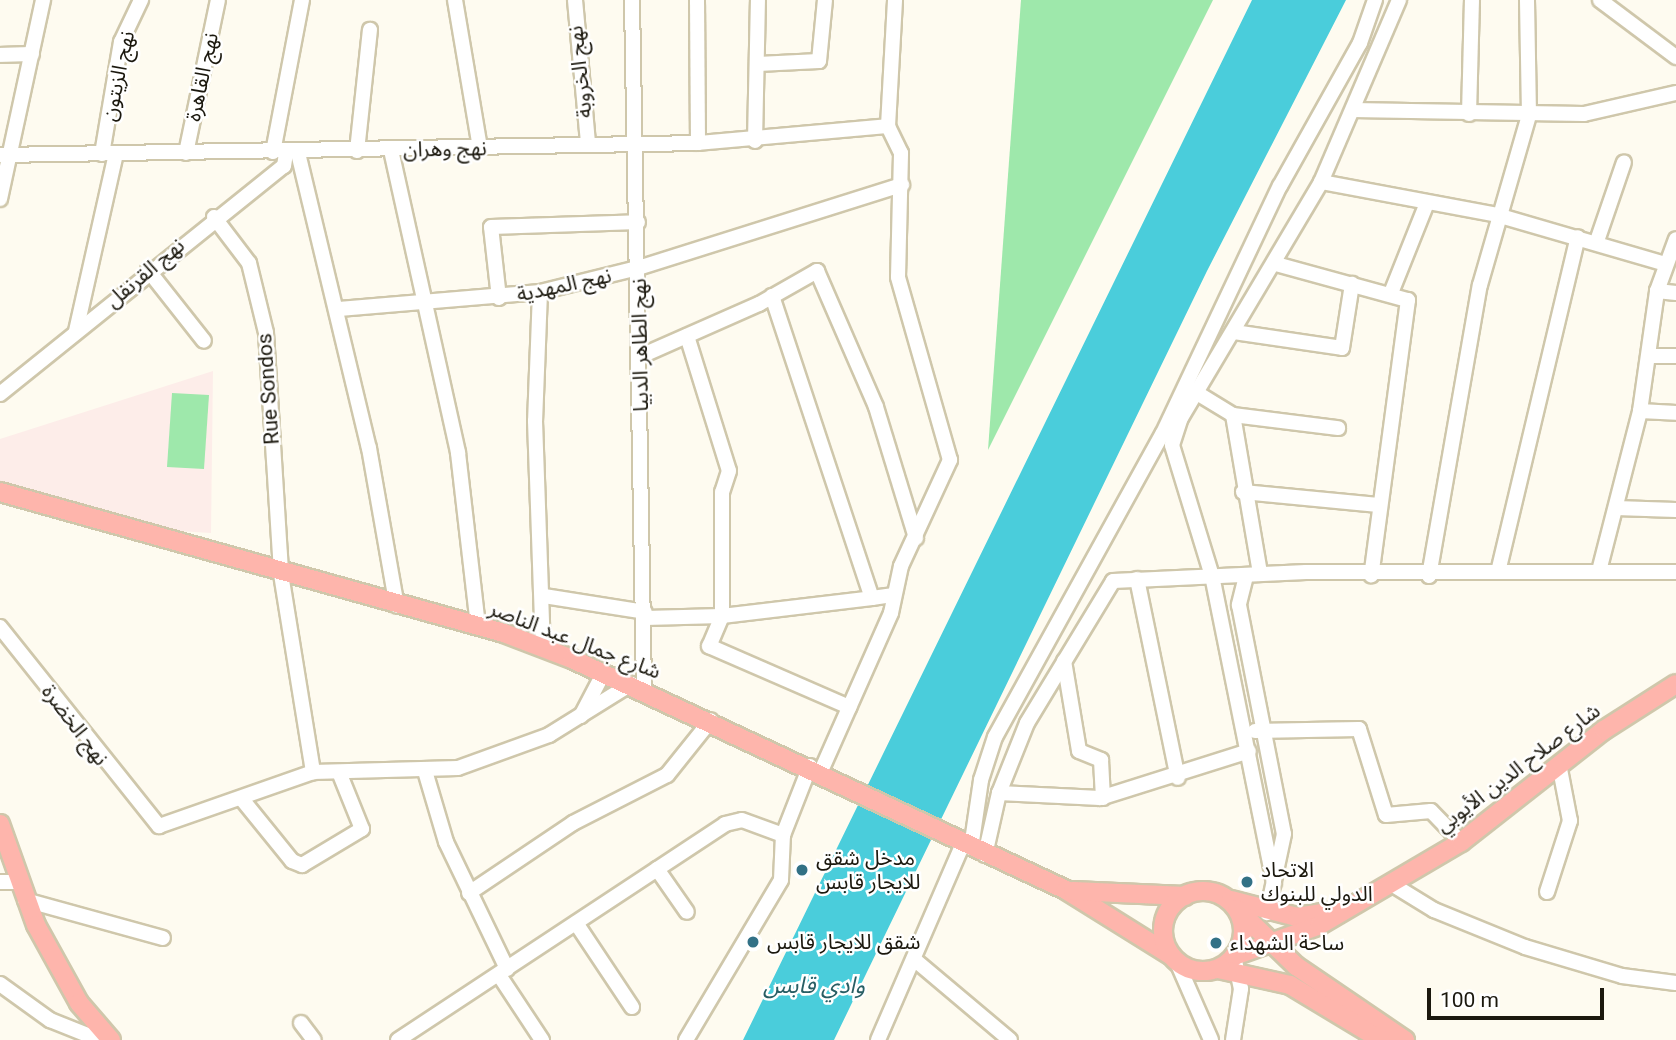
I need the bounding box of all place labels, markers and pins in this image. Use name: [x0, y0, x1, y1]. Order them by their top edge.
place label: مدخل شقق للايجار قابس: [816, 845, 921, 895]
place label: الاتحاد الدولي للبنوك: [1261, 857, 1373, 907]
marker: مدخل شقق للايجار قابس: [794, 862, 810, 878]
marker: الاتحاد الدولي للبنوك: [1239, 874, 1255, 890]
place label: شقق للايجار قابس: [767, 929, 921, 955]
place label: ساحة الشهداء: [1230, 930, 1344, 956]
marker: شقق للايجار قابس: [745, 934, 761, 950]
marker: ساحة الشهداء: [1208, 935, 1224, 951]

